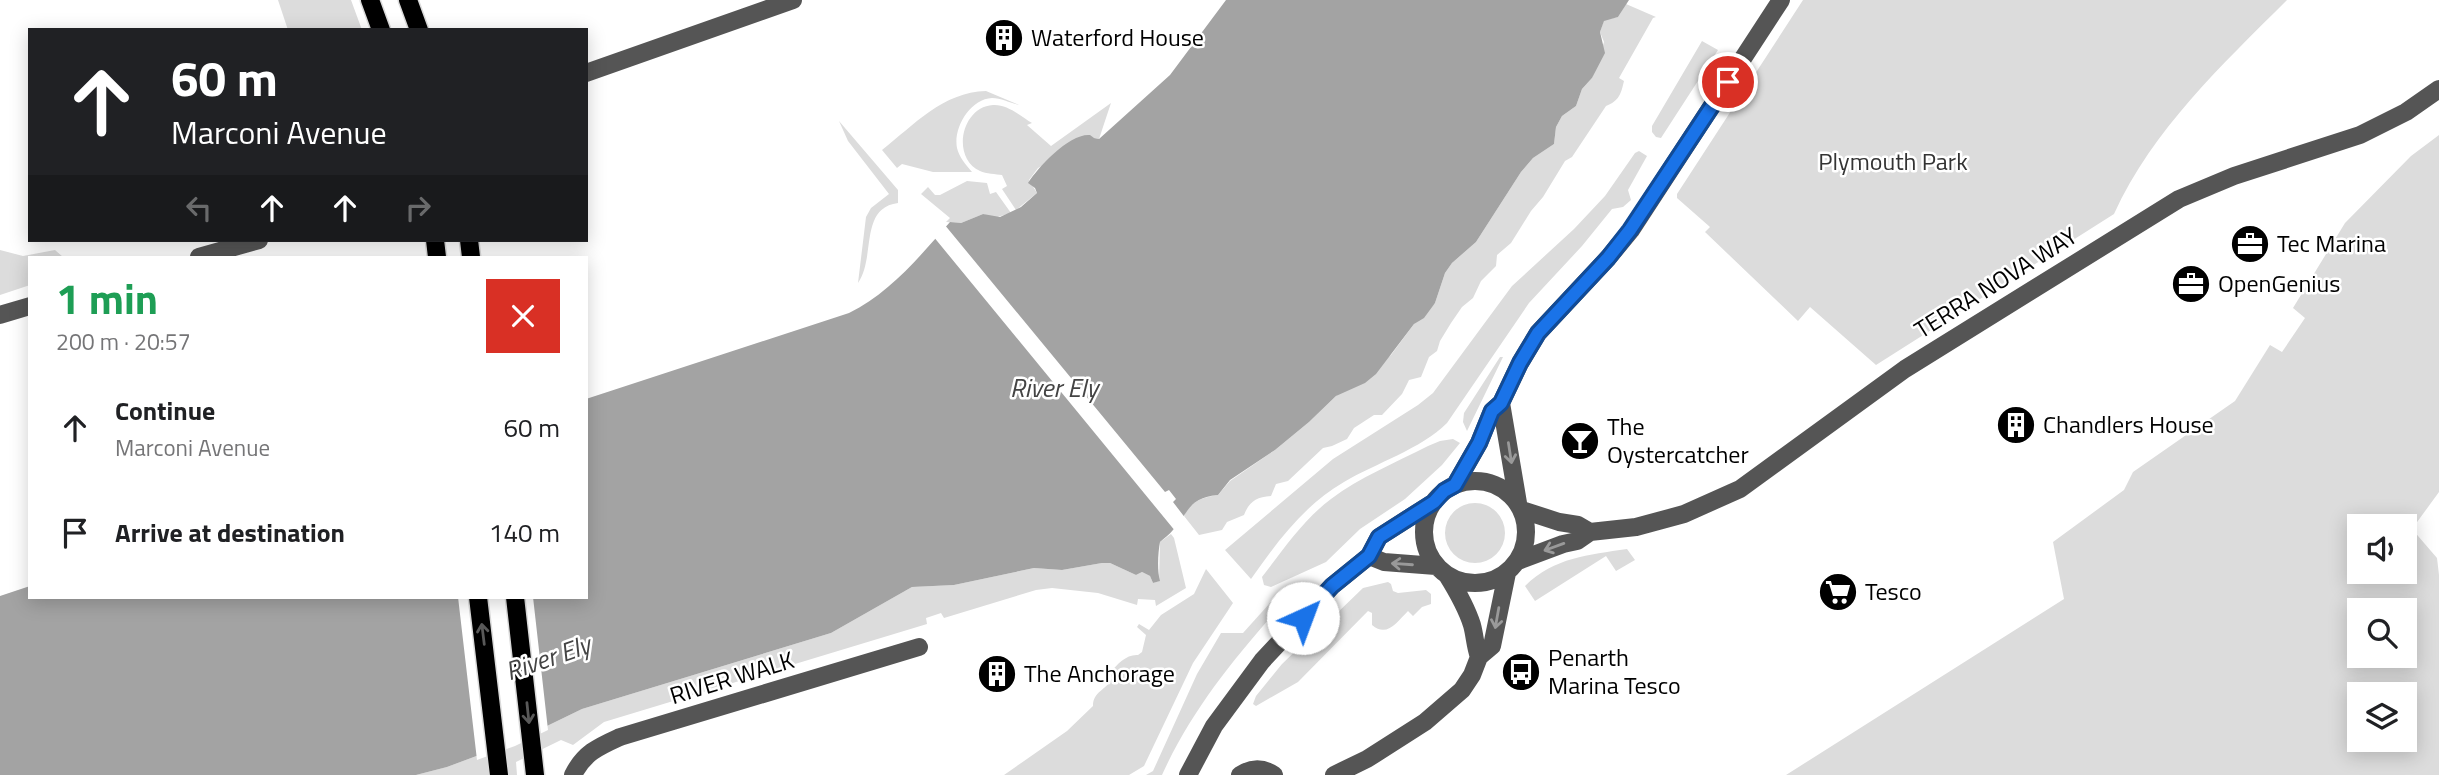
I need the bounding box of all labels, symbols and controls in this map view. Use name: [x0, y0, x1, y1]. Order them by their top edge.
building icon: Waterford House: [983, 17, 1025, 59]
place label: Waterford House: [1031, 19, 1204, 55]
text: 60 m: [171, 40, 278, 115]
pin: [1698, 52, 1758, 112]
icon: ahead: [56, 56, 147, 147]
icon: arrive: [1709, 63, 1747, 101]
text: Marconi Avenue: [171, 108, 387, 156]
park label: Plymouth Park: [1818, 143, 1968, 179]
icon: left: [180, 189, 218, 227]
icon: ahead: [253, 189, 291, 227]
icon: ahead: [326, 189, 364, 227]
icon: right: [399, 189, 437, 227]
street label: TERRA NOVA WAY: [1907, 217, 2084, 347]
office icon: Tec Marina: [2229, 223, 2271, 265]
place label: Tec Marina: [2277, 225, 2386, 261]
office icon: OpenGenius: [2170, 263, 2212, 305]
place label: OpenGenius: [2218, 265, 2340, 301]
text: 1 min: [56, 266, 158, 330]
button: close: [486, 279, 560, 353]
text: 200 m · 20:57: [56, 324, 191, 359]
water label: River Ely: [1010, 368, 1101, 407]
text: Continue: [115, 391, 215, 430]
building icon: Chandlers House: [1995, 404, 2037, 446]
place label: Chandlers House: [2043, 406, 2214, 442]
text: 60 m: [503, 408, 560, 447]
place label: The Oystercatcher: [1607, 408, 1749, 472]
icon: ahead: [56, 409, 94, 447]
bar icon: The Oystercatcher: [1559, 420, 1601, 462]
text: Marconi Avenue: [115, 430, 270, 465]
one-way arrow: [1504, 441, 1517, 464]
text: Arrive at destination: [115, 513, 345, 552]
text: 140 m: [489, 513, 560, 552]
icon: arrive: [56, 514, 94, 552]
map controls: [2347, 514, 2417, 752]
button: sound: [2347, 514, 2417, 584]
one-way arrow: [1544, 542, 1566, 555]
one-way arrow: [1391, 557, 1414, 570]
supermarket icon: Tesco: [1817, 571, 1859, 613]
place label: Tesco: [1865, 573, 1922, 609]
position arrow: [1266, 581, 1340, 655]
button: search: [2347, 598, 2417, 668]
one-way arrow: [1490, 606, 1503, 629]
one-way arrow: [476, 623, 489, 646]
water label: River Ely: [500, 624, 599, 690]
place label: Penarth Marina Tesco: [1548, 639, 1681, 703]
street label: RIVER WALK: [665, 641, 799, 713]
bus stop icon: Penarth Marina Tesco: [1500, 651, 1542, 693]
building icon: The Anchorage: [976, 653, 1018, 695]
place label: The Anchorage: [1024, 655, 1175, 691]
button: layers: [2347, 682, 2417, 752]
one-way arrow: [522, 701, 535, 724]

